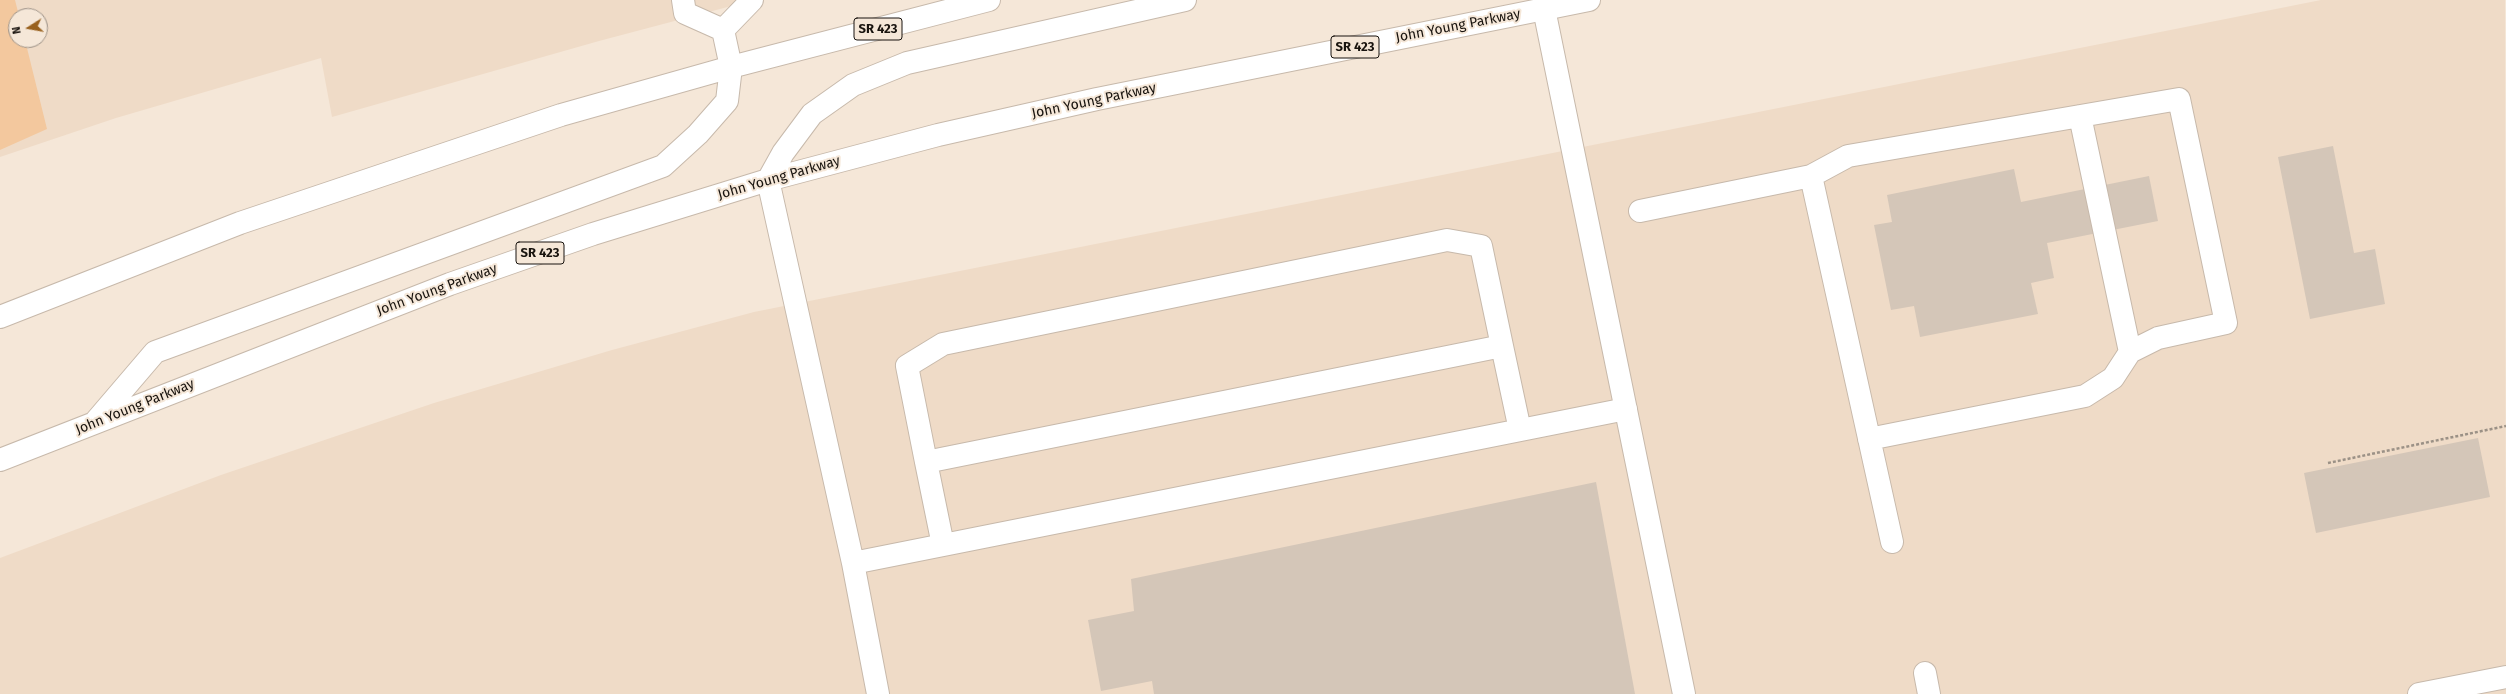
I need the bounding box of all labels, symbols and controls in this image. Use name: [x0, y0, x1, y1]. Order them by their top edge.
street label: John Young Parkway: [1394, 6, 1522, 46]
north arrow: [8, 8, 48, 48]
road number: SR 423: [854, 18, 902, 40]
text: N: [10, 25, 24, 35]
road number: SR 423: [1331, 36, 1379, 58]
street label: John Young Parkway: [1030, 80, 1158, 122]
street label: John Young Parkway: [716, 152, 842, 204]
road number: SR 423: [516, 242, 564, 264]
street label: John Young Parkway: [375, 260, 499, 320]
street label: John Young Parkway: [73, 375, 197, 439]

